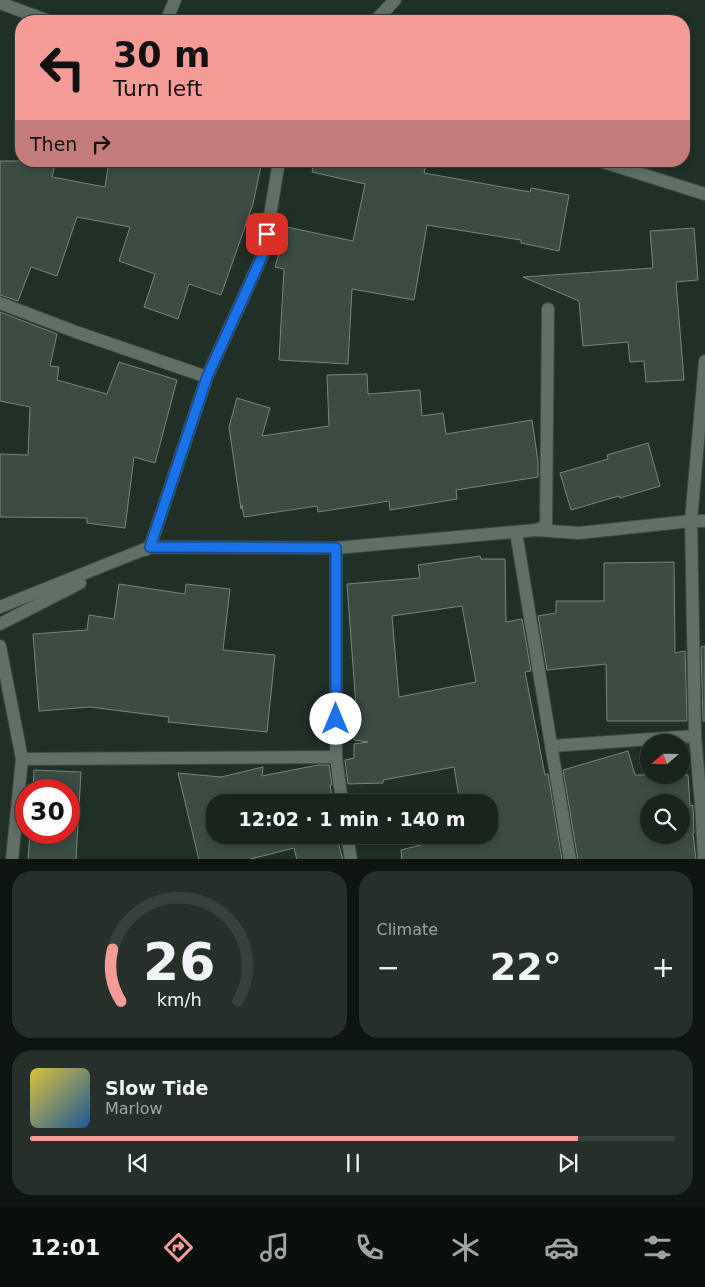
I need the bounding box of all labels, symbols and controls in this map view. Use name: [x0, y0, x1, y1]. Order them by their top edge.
icon: left: [30, 35, 95, 100]
text: 30 m: [113, 35, 210, 75]
text: Turn left: [113, 76, 202, 101]
icon: right: [87, 130, 115, 158]
text: Then: [30, 133, 77, 155]
pin: [246, 213, 288, 255]
icon: arrive: [253, 220, 281, 248]
position arrow: [309, 692, 361, 744]
north arrow: [640, 734, 690, 784]
map controls: [640, 734, 690, 844]
speed limit sign: 30: [15, 779, 80, 844]
button: search: [640, 794, 690, 844]
text: 12:02 · 1 min · 140 m: [238, 808, 466, 830]
text: Climate: [377, 920, 438, 939]
text: 26: [143, 932, 215, 992]
text: 22°: [490, 945, 562, 989]
text: −: [377, 951, 400, 984]
text: +: [652, 951, 675, 984]
text: km/h: [157, 989, 202, 1010]
text: Slow Tide: [105, 1077, 208, 1099]
text: Marlow: [105, 1099, 163, 1118]
icon: previous: [124, 1149, 152, 1177]
icon: pause: [339, 1149, 367, 1177]
icon: next: [554, 1149, 582, 1177]
icon: directions: [161, 1230, 196, 1265]
icon: music: [257, 1230, 292, 1265]
icon: phone: [352, 1230, 387, 1265]
icon: climate: [448, 1230, 483, 1265]
icon: car: [544, 1230, 579, 1265]
icon: filters: [640, 1230, 675, 1265]
text: 12:01: [30, 1235, 100, 1260]

